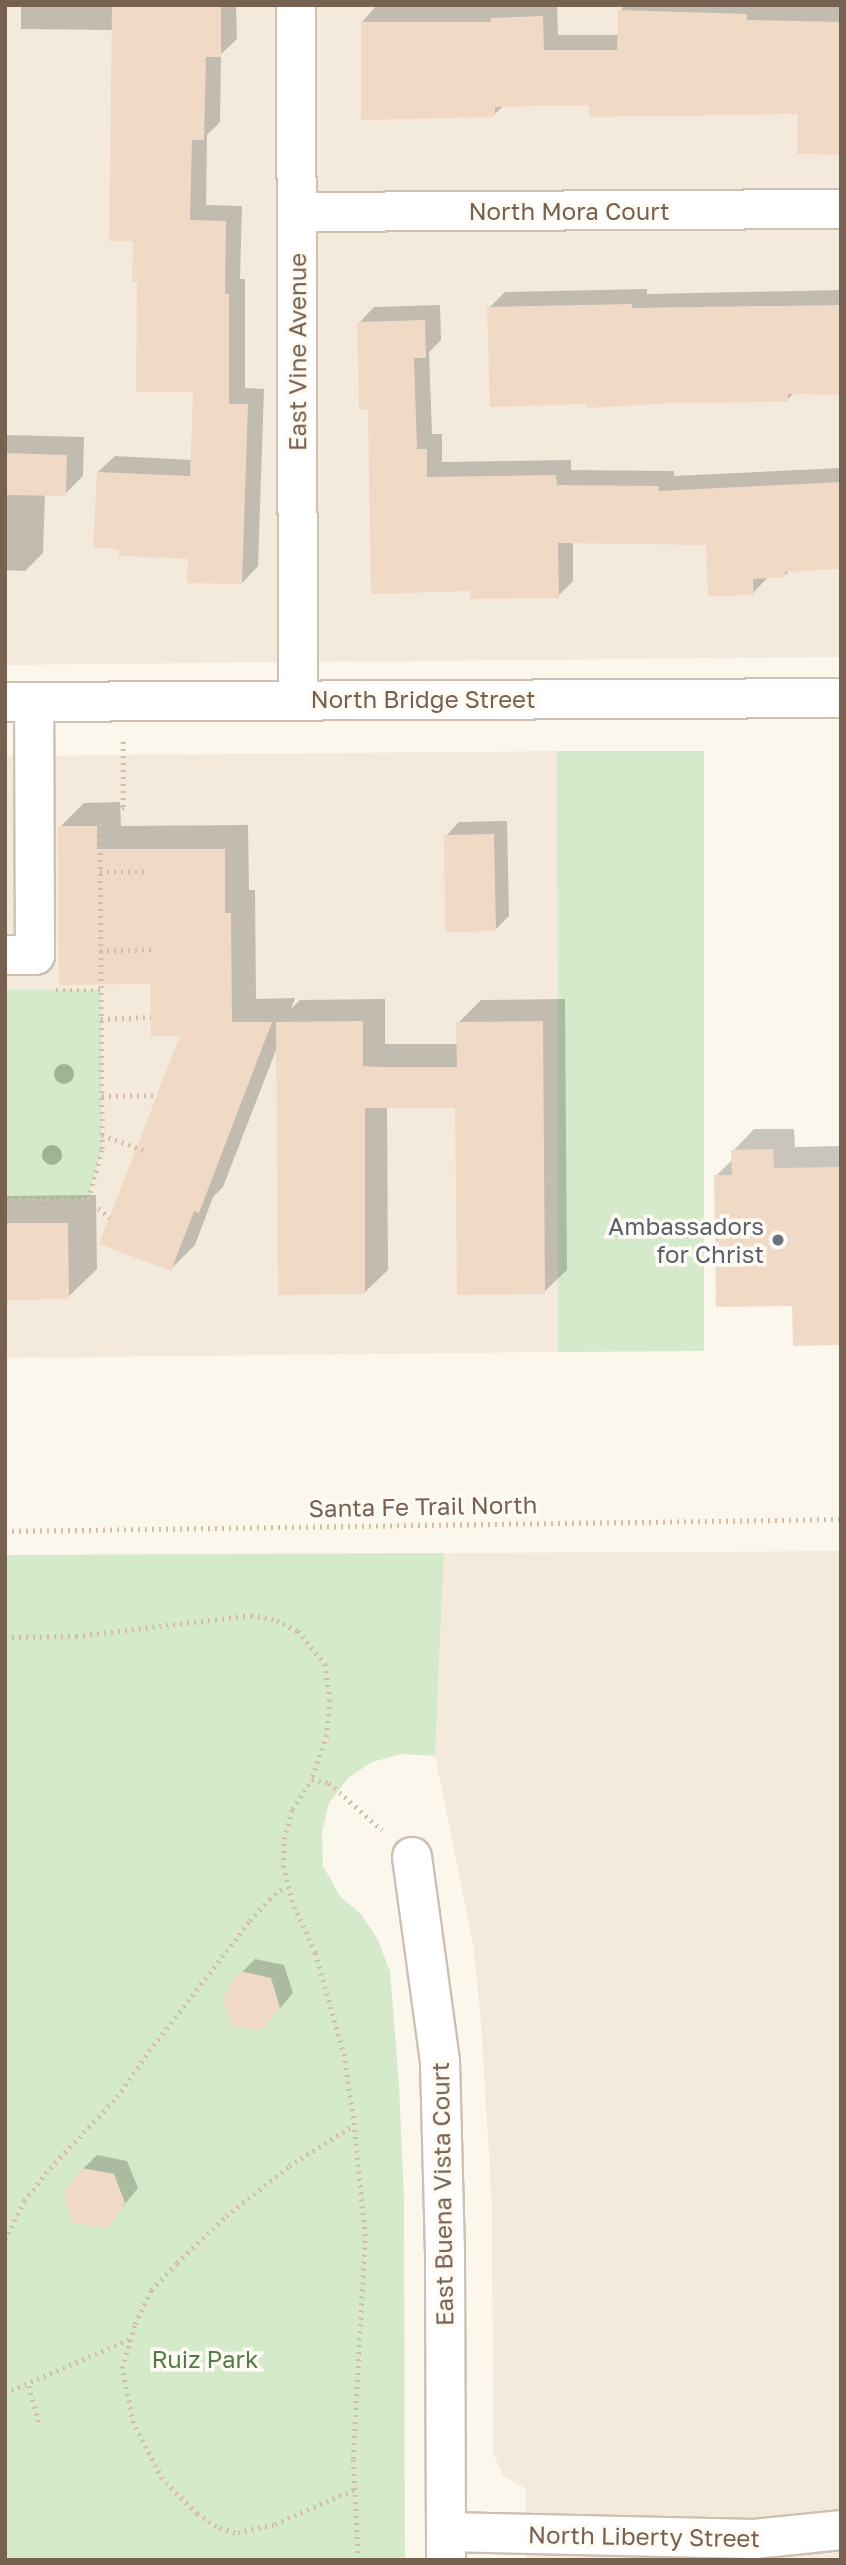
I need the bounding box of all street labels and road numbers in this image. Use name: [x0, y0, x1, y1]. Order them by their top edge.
street label: North Mora Court: [468, 197, 670, 225]
street label: East Vine Avenue: [283, 253, 311, 451]
street label: North Bridge Street: [310, 685, 536, 713]
street label: Santa Fe Trail North: [308, 1490, 538, 1522]
street label: East Buena Vista Court: [425, 2062, 459, 2326]
street label: North Liberty Street: [528, 2520, 760, 2552]

